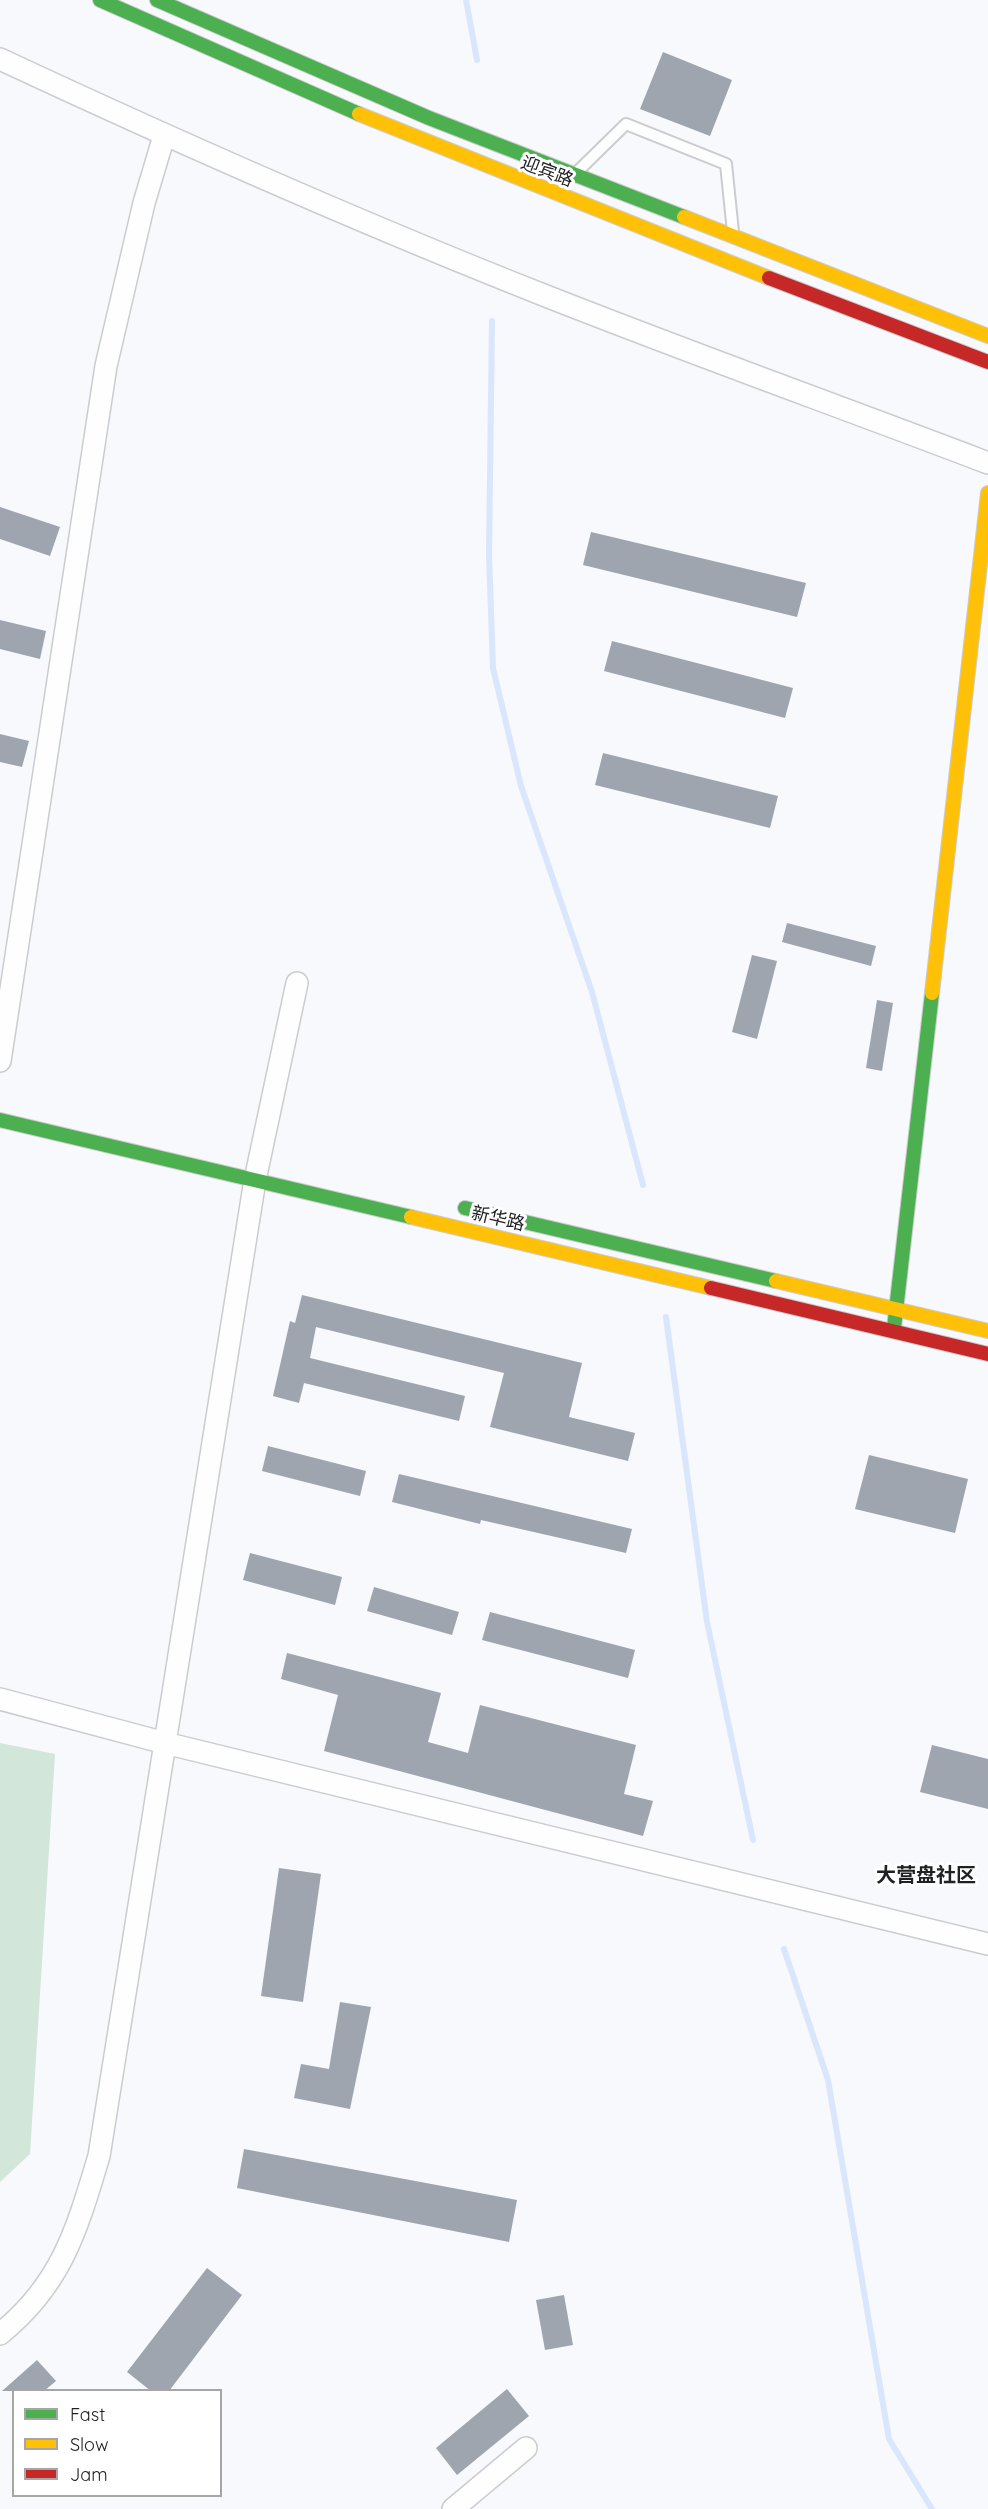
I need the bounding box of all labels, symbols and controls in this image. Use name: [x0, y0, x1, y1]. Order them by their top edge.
street label: 迎宾路: [518, 152, 576, 192]
street label: 新华路: [469, 1202, 527, 1236]
district label: 大营盘社区: [876, 1864, 976, 1888]
legend: [12, 2389, 222, 2497]
text: Fast: [70, 2403, 105, 2426]
text: Slow: [70, 2433, 108, 2456]
text: Jam: [70, 2463, 108, 2486]

